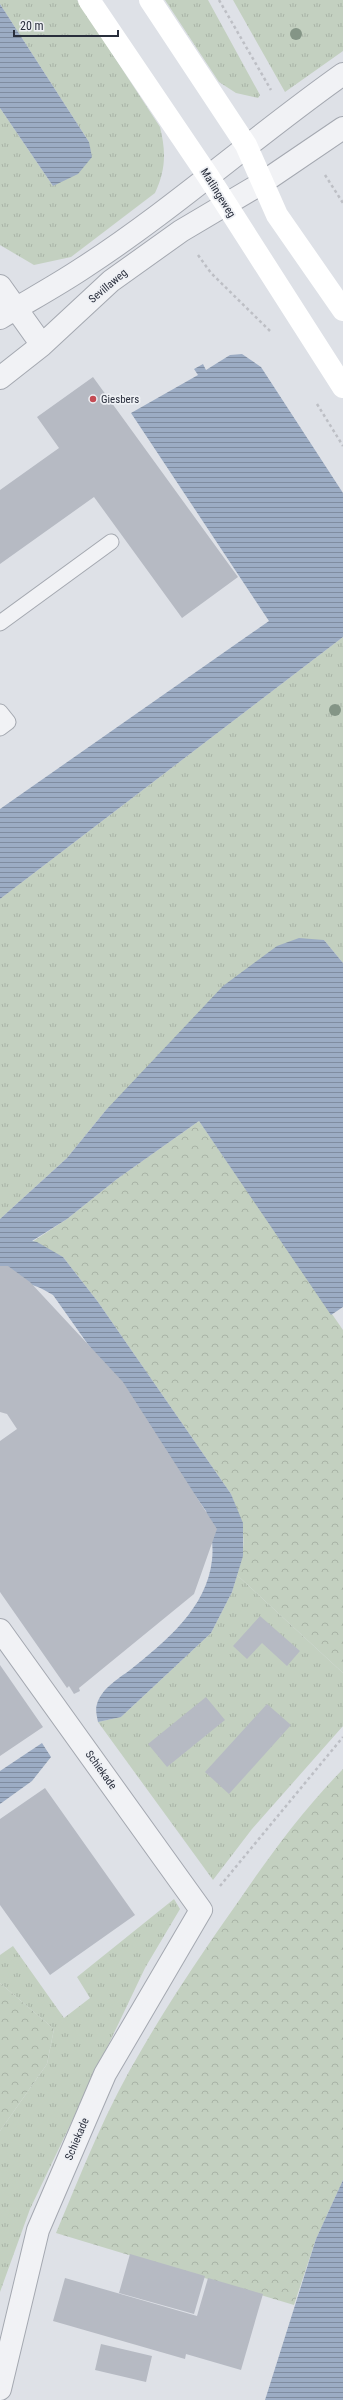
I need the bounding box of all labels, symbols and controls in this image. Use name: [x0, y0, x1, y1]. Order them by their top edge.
scale bar: [14, 12, 118, 38]
text: 20 m: [20, 19, 44, 33]
street label: Matlingeweg: [198, 166, 238, 220]
street label: Sevillaweg: [86, 266, 130, 306]
place label: Giesbers: [101, 393, 139, 406]
marker: Giesbers: [88, 394, 98, 404]
street label: Schiekade: [83, 1748, 119, 1792]
street label: Schiekade: [62, 2116, 92, 2162]

